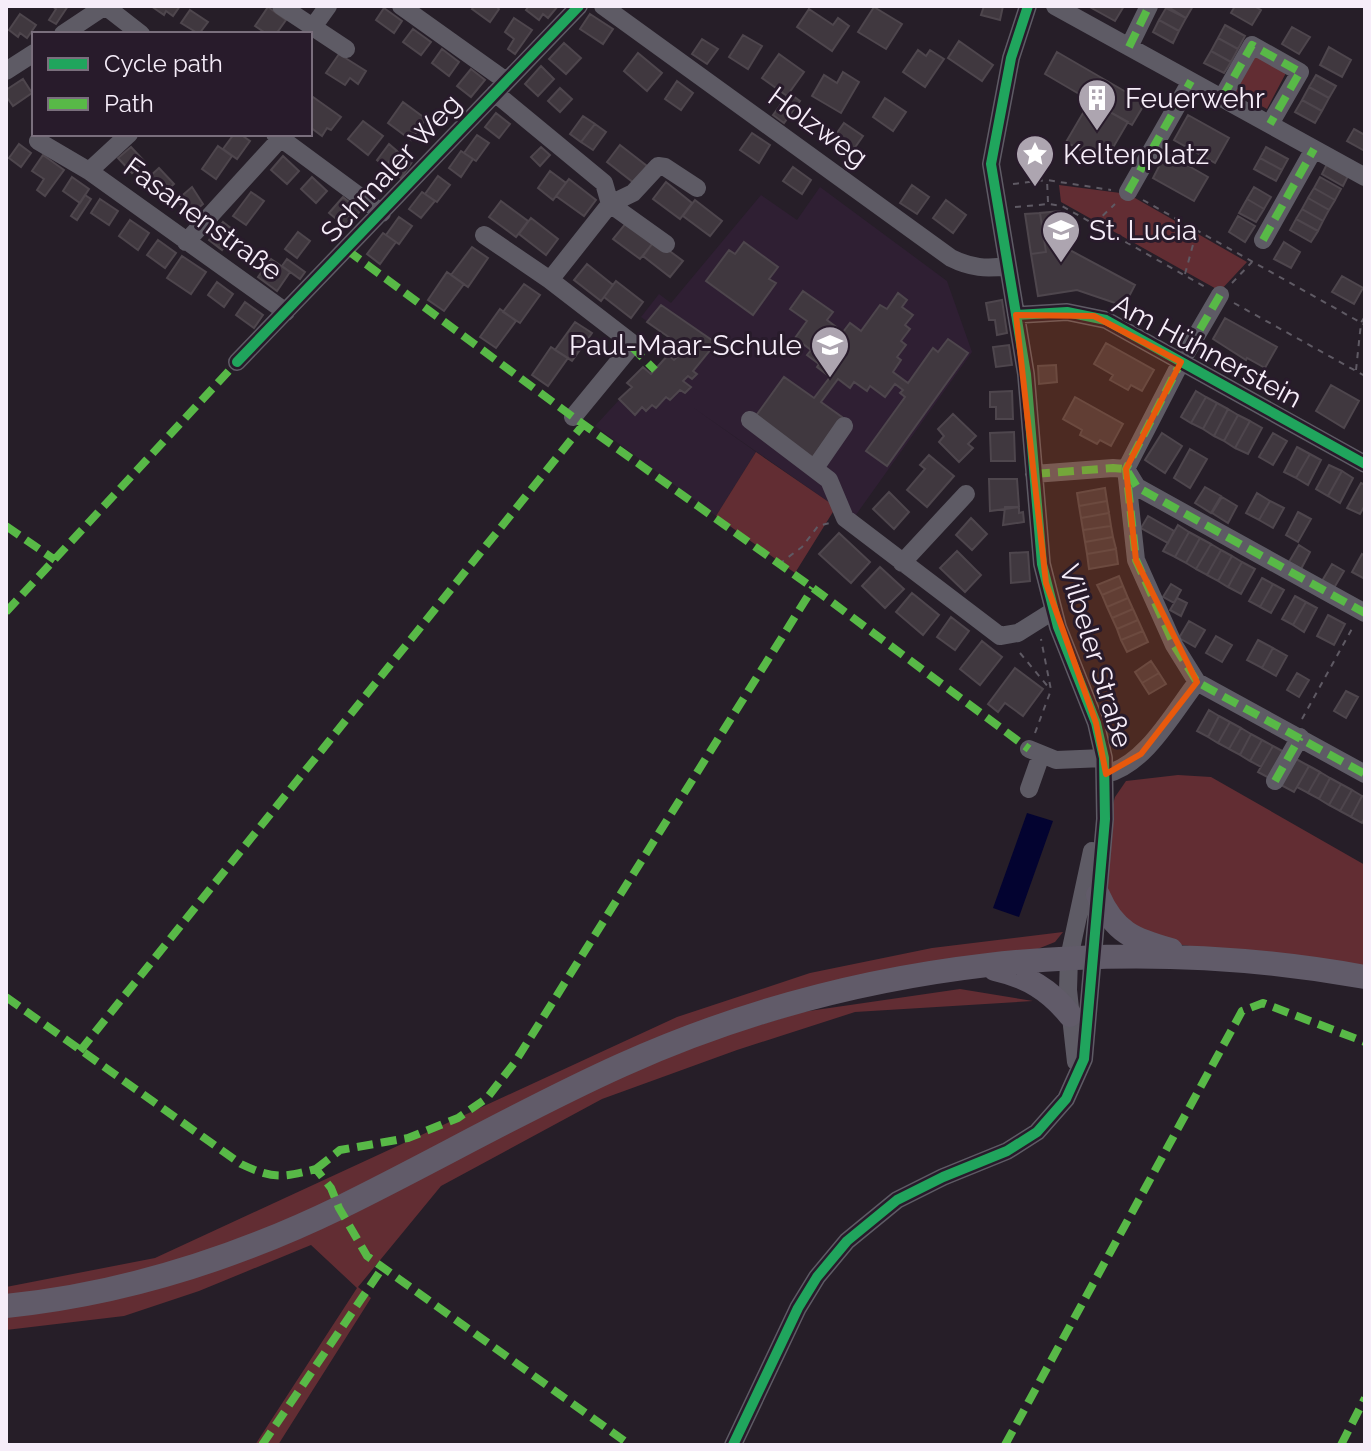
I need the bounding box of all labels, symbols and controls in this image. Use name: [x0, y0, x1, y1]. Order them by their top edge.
legend: [32, 32, 312, 136]
text: Cycle path: [104, 49, 223, 78]
building icon: Feuerwehr: [1076, 77, 1118, 132]
street label: Holzweg: [762, 80, 874, 174]
place label: Feuerwehr: [1125, 82, 1265, 115]
street label: Schmaler Weg: [314, 87, 468, 249]
text: Path: [104, 89, 154, 118]
place icon: Keltenplatz: [1014, 133, 1056, 188]
place label: Keltenplatz: [1063, 138, 1209, 171]
street label: Fasanenstraße: [117, 151, 289, 287]
school or university icon: St. Lucia: [1040, 209, 1082, 264]
place label: St. Lucia: [1089, 214, 1197, 247]
street label: Am Hühnerstein: [1107, 287, 1307, 415]
school or university icon: Paul-Maar-Schule: [809, 324, 851, 379]
place label: Paul-Maar-Schule: [569, 329, 802, 362]
street label: Vilbeler Straße: [1052, 560, 1140, 752]

